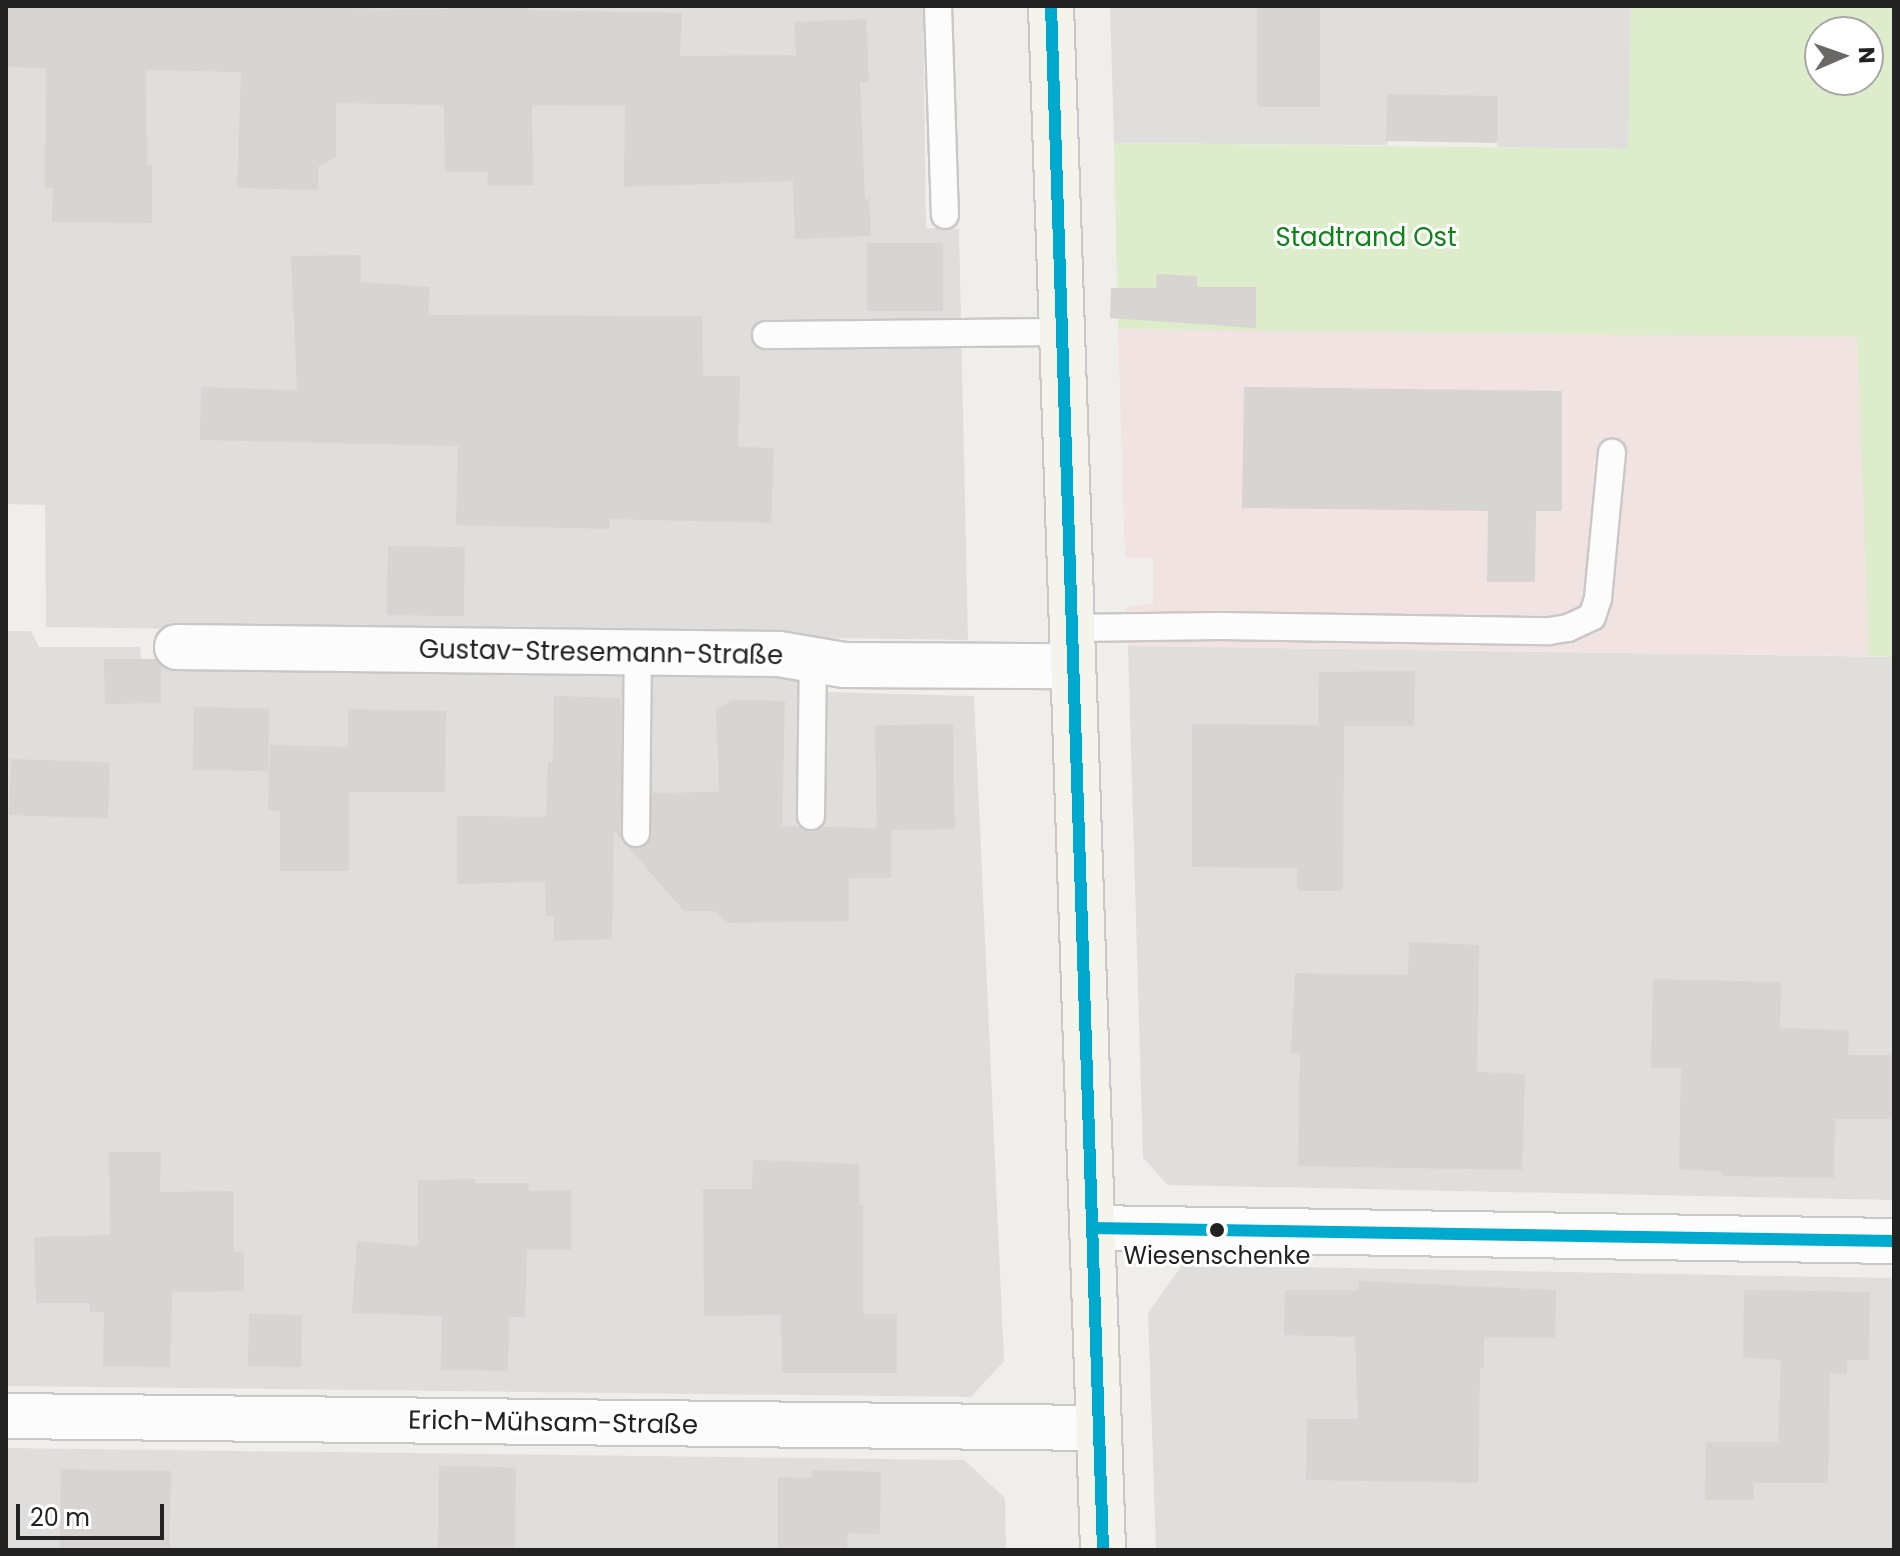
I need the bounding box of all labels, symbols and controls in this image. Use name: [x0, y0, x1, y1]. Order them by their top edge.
north arrow: [1804, 16, 1884, 96]
text: N: [1851, 46, 1882, 64]
park label: Stadtrand Ost: [1275, 222, 1457, 254]
street label: Gustav-Stresemann-Straße: [419, 634, 783, 672]
marker: Wiesenschenke: [1209, 1222, 1225, 1238]
place label: Wiesenschenke: [1124, 1242, 1310, 1270]
street label: Erich-Mühsam-Straße: [408, 1405, 698, 1441]
scale bar: [20, 1488, 168, 1538]
text: 20 m: [30, 1501, 90, 1534]

